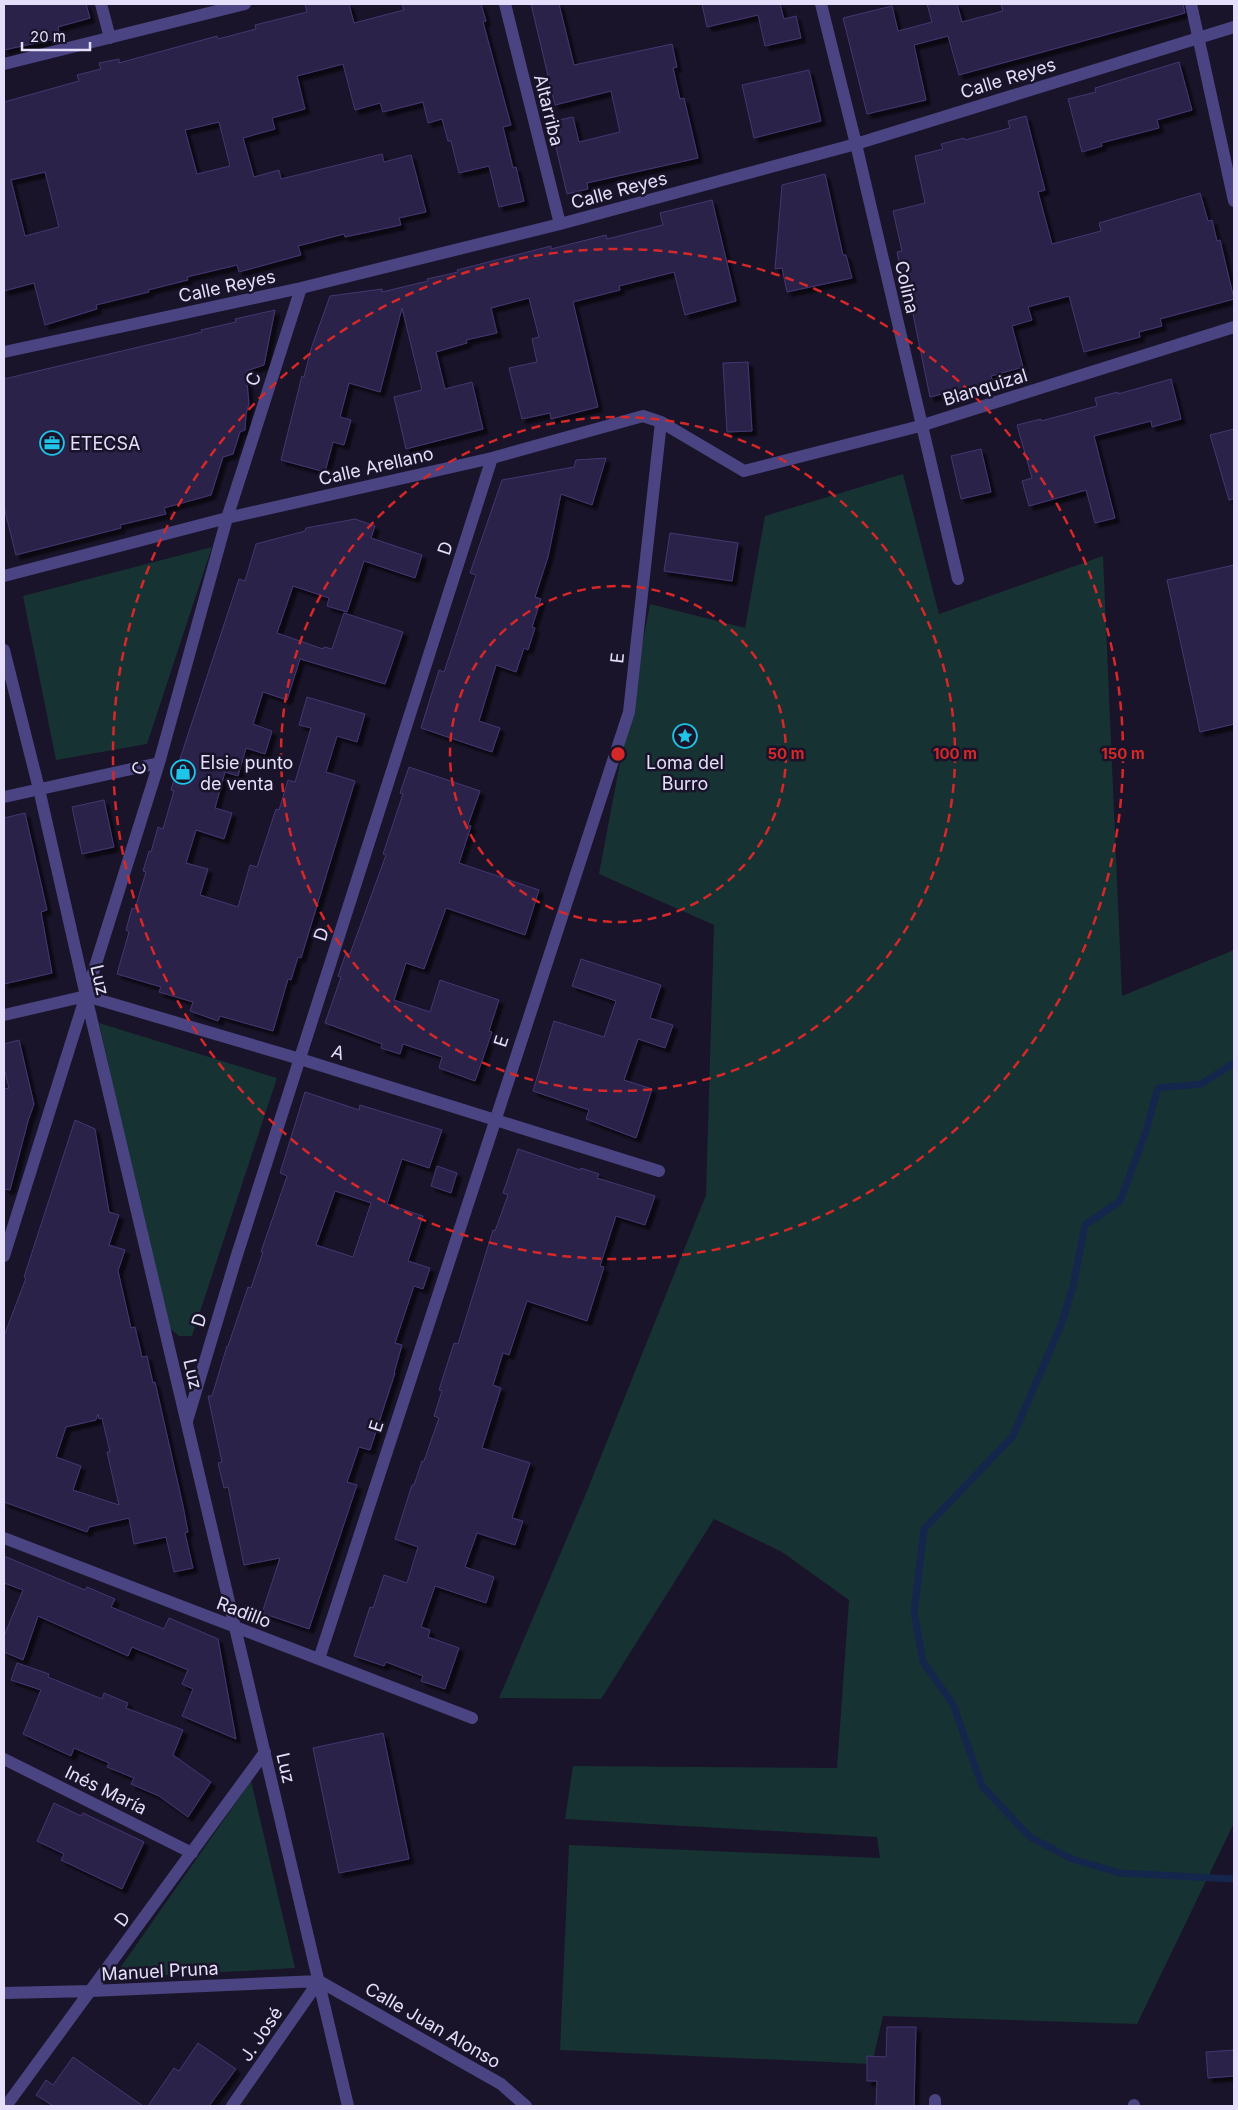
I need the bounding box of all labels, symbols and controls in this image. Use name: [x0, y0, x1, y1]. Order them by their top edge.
scale bar: [22, 20, 90, 52]
text: 20 m: [30, 27, 66, 46]
street label: Calle Reyes: [958, 54, 1058, 102]
street label: Altarriba: [530, 72, 568, 148]
street label: Calle Reyes: [569, 167, 669, 213]
street label: Colina: [891, 259, 923, 315]
street label: Calle Reyes: [177, 265, 277, 307]
street label: Blanquizal: [940, 364, 1030, 410]
street label: C: [241, 369, 265, 389]
office icon: ETECSA: [39, 430, 65, 456]
place label: ETECSA: [70, 433, 140, 454]
street label: Calle Arellano: [317, 443, 435, 489]
street label: D: [433, 539, 457, 557]
street label: E: [606, 652, 628, 664]
place icon: Loma del Burro: [672, 723, 698, 749]
text: 50 m: [768, 744, 804, 763]
text: 100 m: [933, 744, 977, 763]
text: 150 m: [1101, 744, 1145, 763]
centre of rings: [609, 745, 627, 763]
place label: Elsie punto de venta: [200, 752, 293, 794]
place label: Loma del Burro: [646, 752, 724, 794]
street label: C: [127, 759, 151, 777]
shop icon: Elsie punto de venta: [170, 759, 196, 785]
street label: D: [309, 925, 333, 943]
street label: Luz: [86, 963, 114, 997]
street label: E: [489, 1033, 513, 1049]
street label: A: [329, 1040, 347, 1064]
street label: D: [187, 1311, 211, 1329]
street label: Luz: [179, 1357, 207, 1391]
street label: E: [364, 1418, 388, 1434]
street label: Radillo: [214, 1592, 274, 1632]
street label: Luz: [272, 1751, 300, 1785]
street label: Inés María: [62, 1761, 150, 1819]
street label: D: [110, 1908, 134, 1930]
street label: Manuel Pruna: [101, 1957, 219, 1985]
street label: Calle Juan Alonso: [362, 1978, 504, 2072]
street label: J. José: [235, 2003, 287, 2065]

